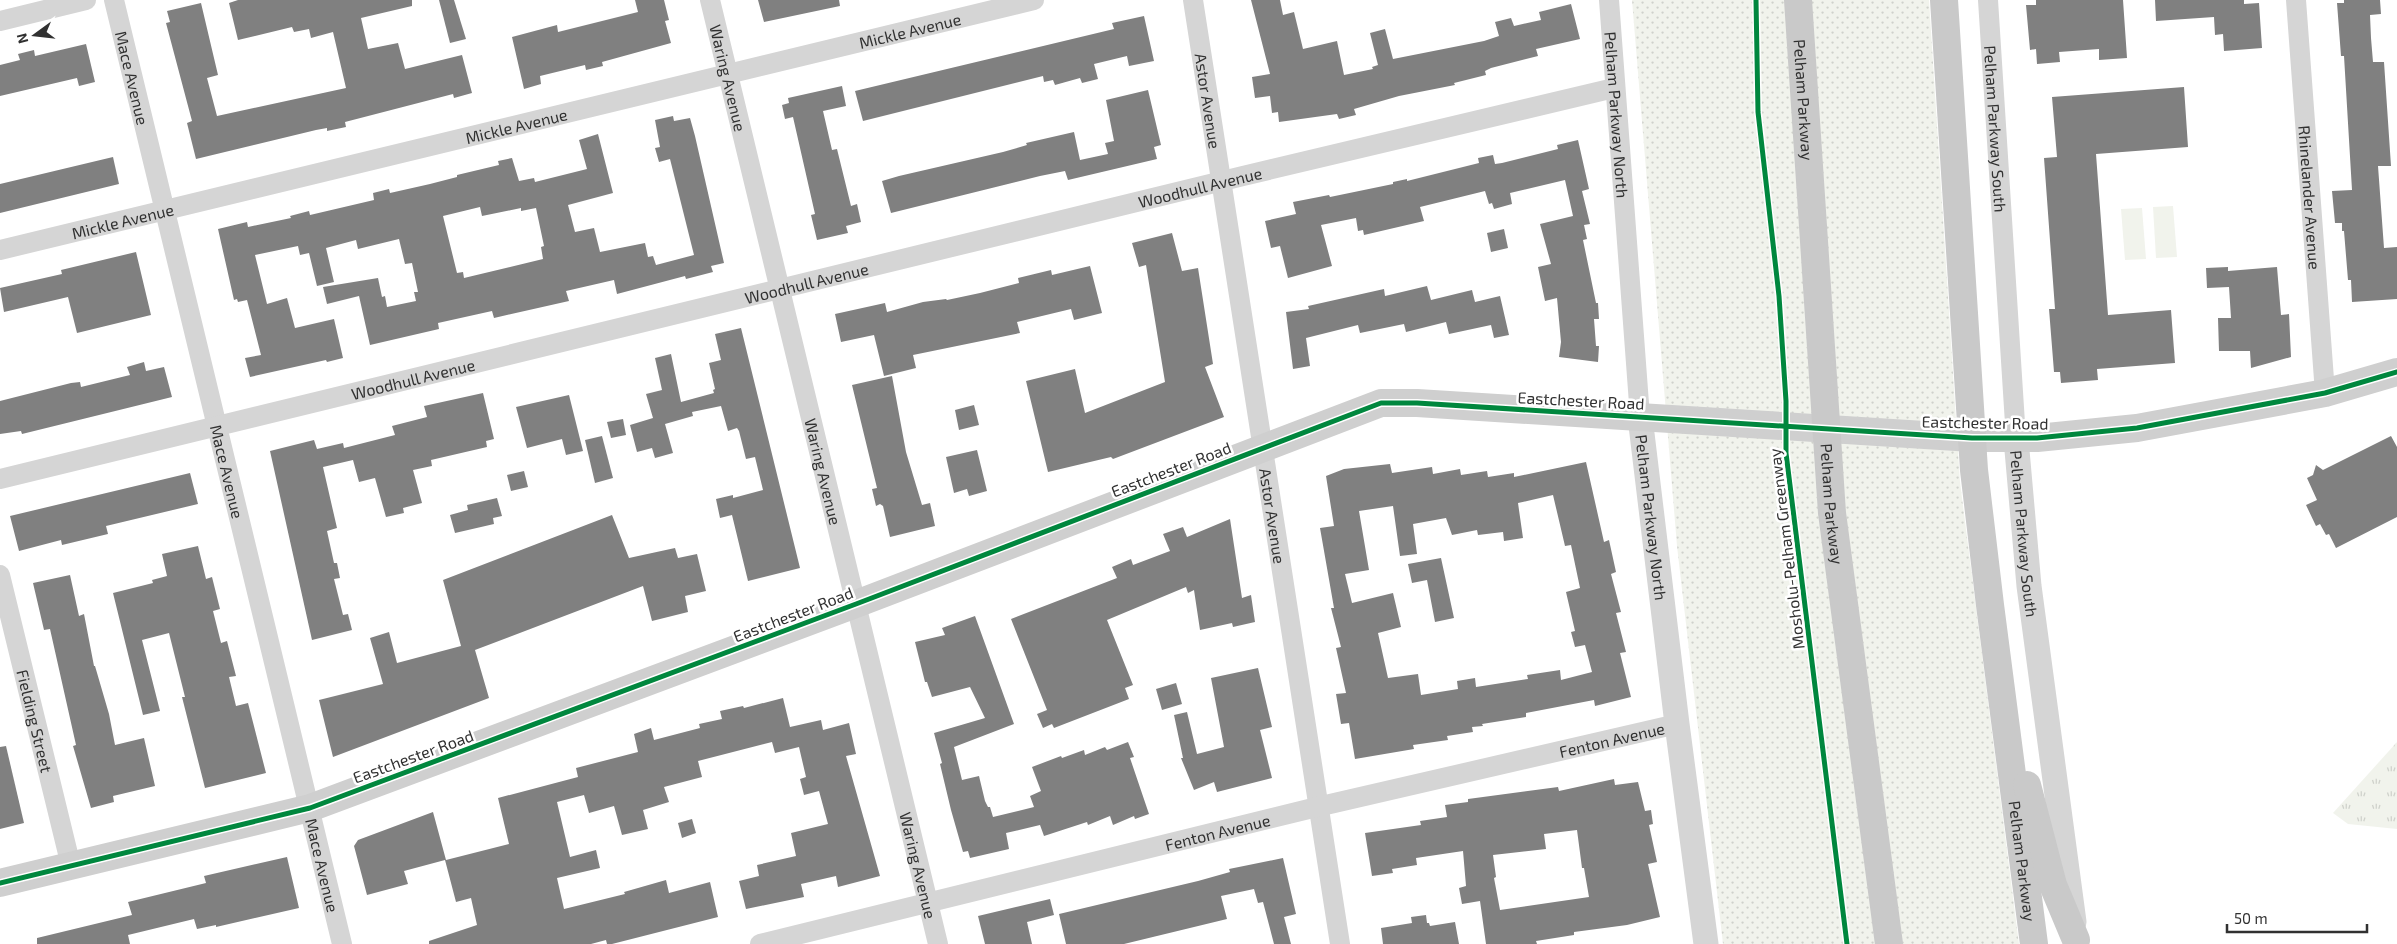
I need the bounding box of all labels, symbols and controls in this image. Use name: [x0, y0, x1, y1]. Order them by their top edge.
street label: Mickle Avenue: [857, 9, 963, 52]
north arrow: [10, 10, 60, 60]
street label: Waring Avenue: [707, 22, 751, 133]
street label: Mace Avenue: [112, 29, 153, 127]
text: N: [12, 31, 31, 46]
street label: Pelham Parkway North: [1602, 31, 1633, 199]
street label: Pelham Parkway: [1791, 38, 1818, 162]
street label: Pelham Parkway South: [1981, 45, 2011, 213]
street label: Astor Avenue: [1192, 52, 1225, 150]
street label: Mickle Avenue: [463, 104, 569, 147]
street label: Rhinelander Avenue: [2296, 125, 2325, 270]
street label: Woodhull Avenue: [1136, 162, 1264, 211]
street label: Mickle Avenue: [70, 199, 175, 242]
street label: Woodhull Avenue: [743, 258, 870, 307]
street label: Woodhull Avenue: [349, 354, 477, 403]
street label: Eastchester Road: [1517, 387, 1645, 413]
street label: Eastchester Road: [1921, 411, 2049, 433]
street label: Waring Avenue: [802, 416, 846, 527]
street label: Mace Avenue: [207, 423, 248, 520]
street label: Pelham Parkway North: [1633, 433, 1672, 601]
street label: Eastchester Road: [1108, 437, 1234, 501]
street label: Pelham Parkway: [1818, 443, 1848, 566]
street label: Mosholu-Pelham Greenway: [1764, 447, 1808, 650]
street label: Pelham Parkway South: [2008, 449, 2043, 618]
street label: Astor Avenue: [1257, 467, 1290, 565]
street label: Eastchester Road: [730, 582, 856, 646]
street label: Fielding Street: [14, 667, 57, 774]
street label: Fenton Avenue: [1557, 718, 1666, 760]
street label: Eastchester Road: [350, 725, 476, 787]
street label: Pelham Parkway: [2006, 799, 2041, 923]
street label: Fenton Avenue: [1163, 809, 1272, 854]
street label: Waring Avenue: [897, 810, 941, 920]
street label: Mace Avenue: [302, 816, 343, 914]
scale bar: [2227, 902, 2367, 934]
text: 50 m: [2234, 909, 2268, 927]

